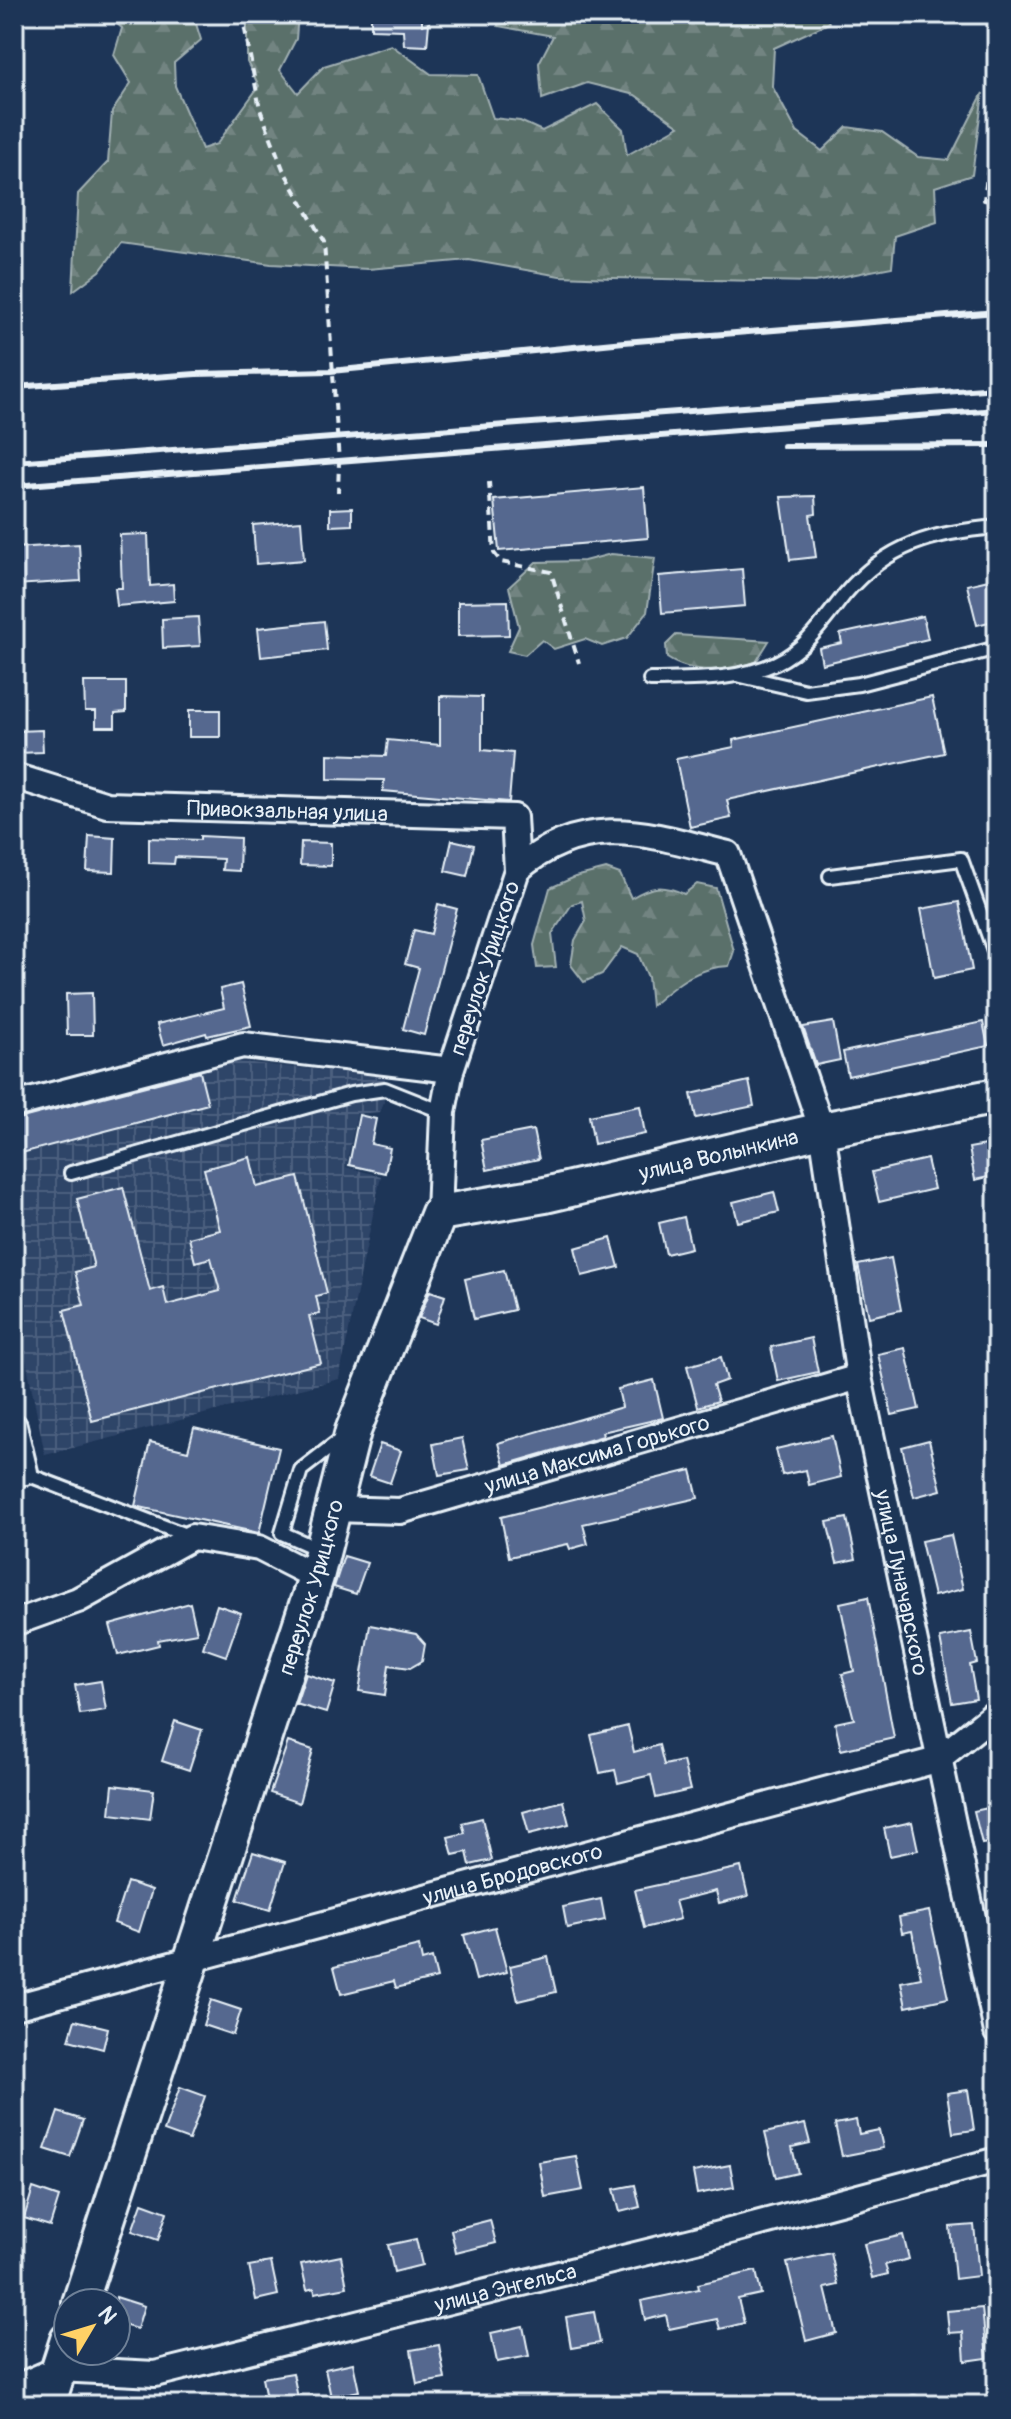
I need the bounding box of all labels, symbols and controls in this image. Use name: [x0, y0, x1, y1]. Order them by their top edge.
street label: Привокзальная улица: [187, 794, 388, 828]
street label: переулок Урицкого: [444, 877, 526, 1059]
street label: улица Волынкина: [635, 1123, 801, 1188]
street label: улица Максима Горького: [480, 1408, 713, 1501]
street label: улица Луначарского: [868, 1486, 935, 1678]
street label: переулок Урицкого: [272, 1496, 350, 1679]
street label: улица Бродовского: [419, 1837, 606, 1912]
street label: улица Энгельса: [431, 2257, 579, 2319]
north arrow: [52, 2287, 132, 2367]
text: N: [91, 2301, 123, 2330]

